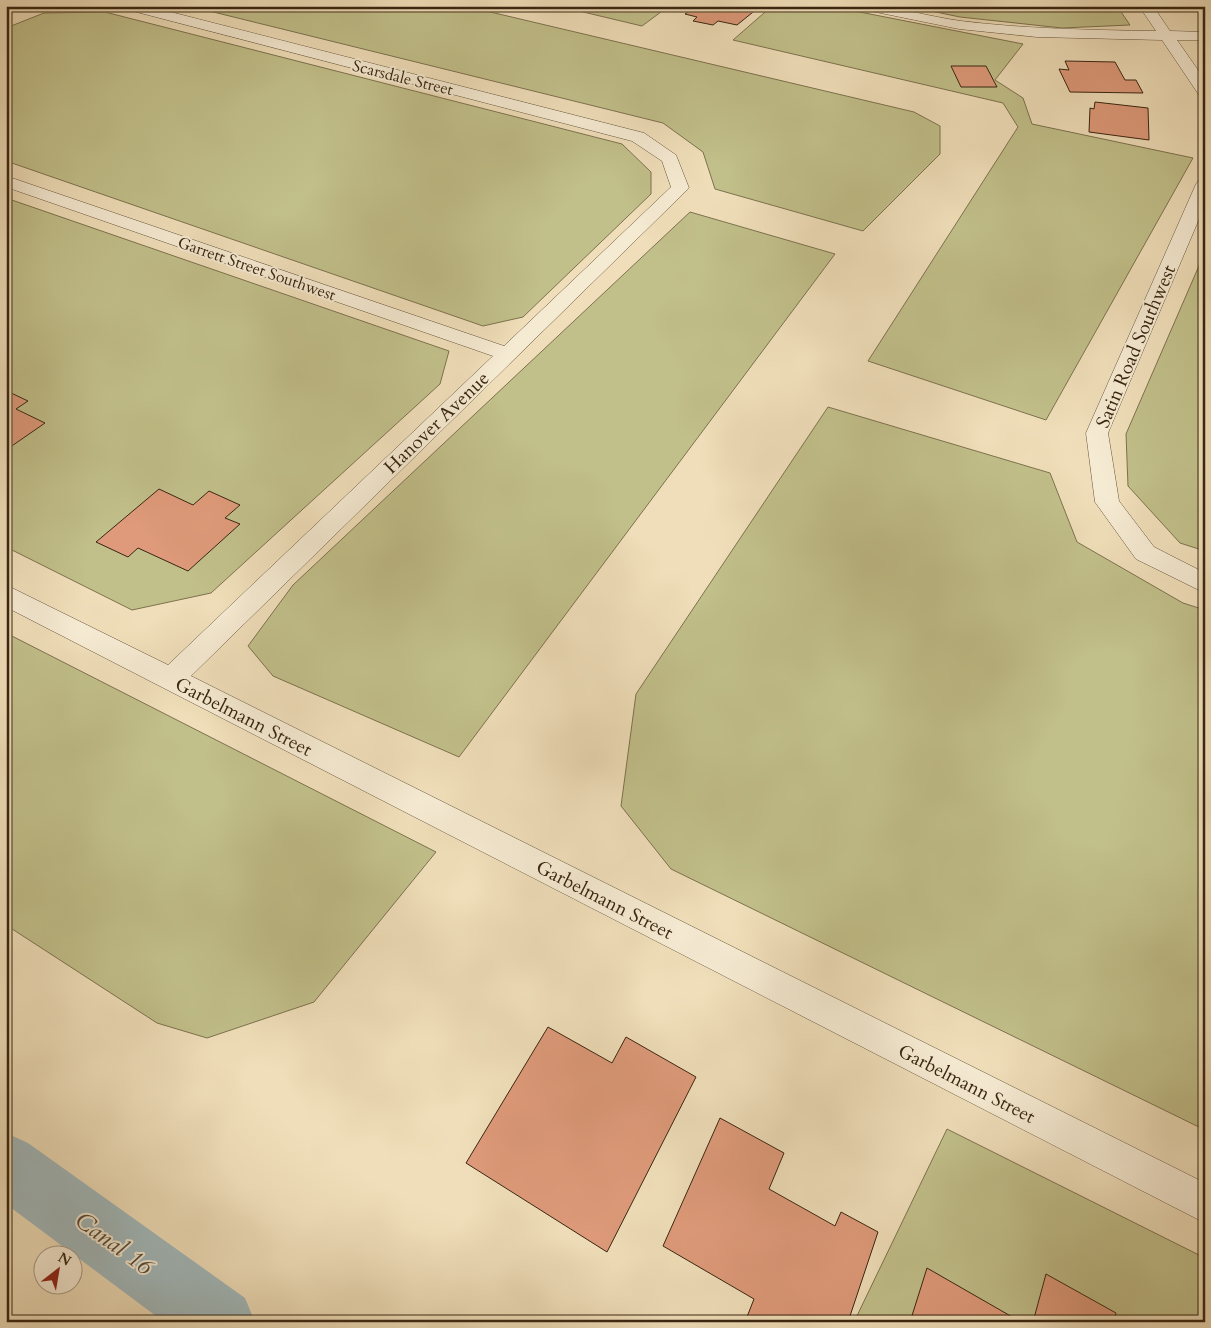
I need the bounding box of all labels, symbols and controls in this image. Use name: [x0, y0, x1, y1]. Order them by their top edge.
street label: Scarsdale Street: [350, 55, 455, 101]
street label: Garrett Street Southwest: [175, 232, 338, 306]
street label: Satin Road Southwest: [1090, 261, 1182, 432]
street label: Hanover Avenue: [378, 366, 495, 480]
street label: Garbelmann Street: [171, 671, 317, 763]
street label: Garbelmann Street: [532, 854, 678, 946]
street label: Garbelmann Street: [894, 1038, 1040, 1130]
water label: Canal 16: [68, 1204, 161, 1284]
north arrow: [32, 1246, 82, 1296]
text: N: [54, 1248, 75, 1271]

